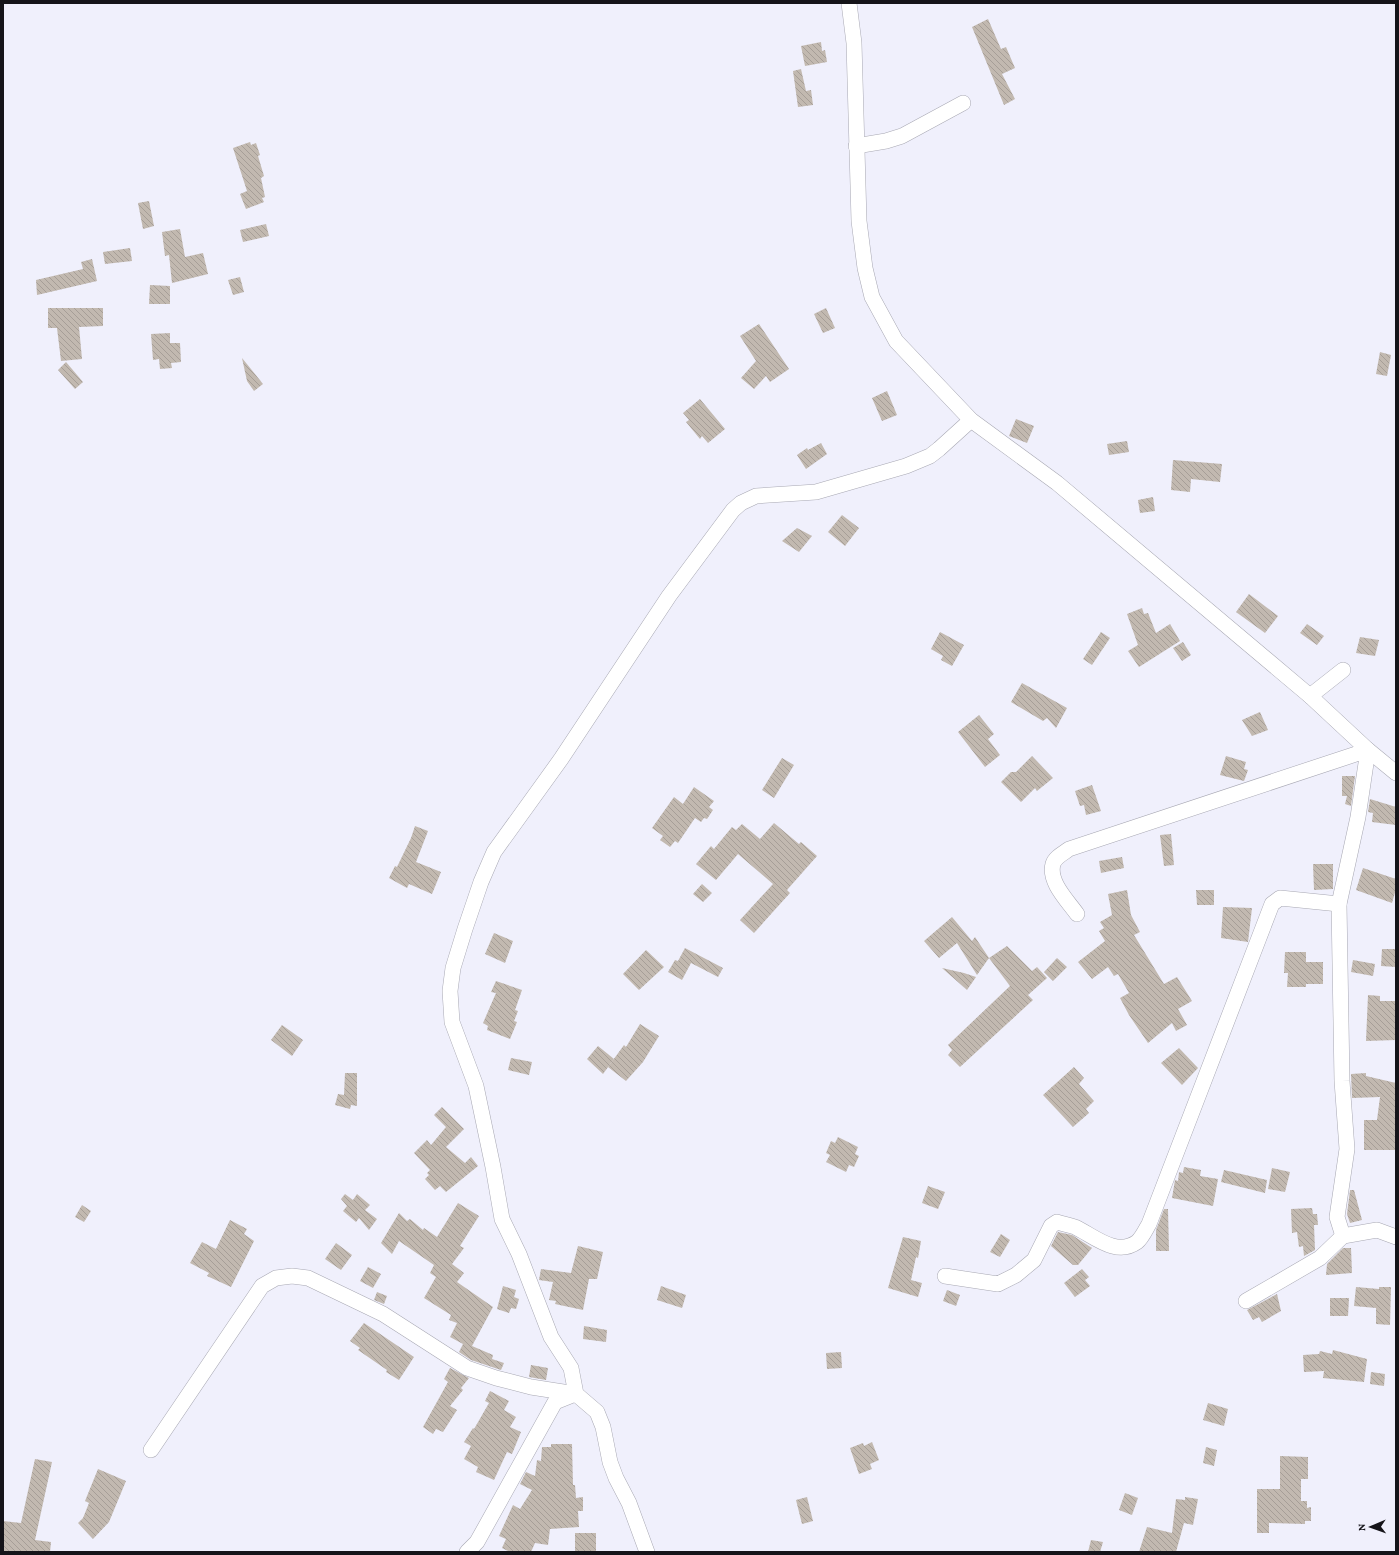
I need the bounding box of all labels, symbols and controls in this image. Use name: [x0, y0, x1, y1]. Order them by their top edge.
north arrow: [1351, 1507, 1391, 1547]
text: N: [1355, 1523, 1367, 1531]

